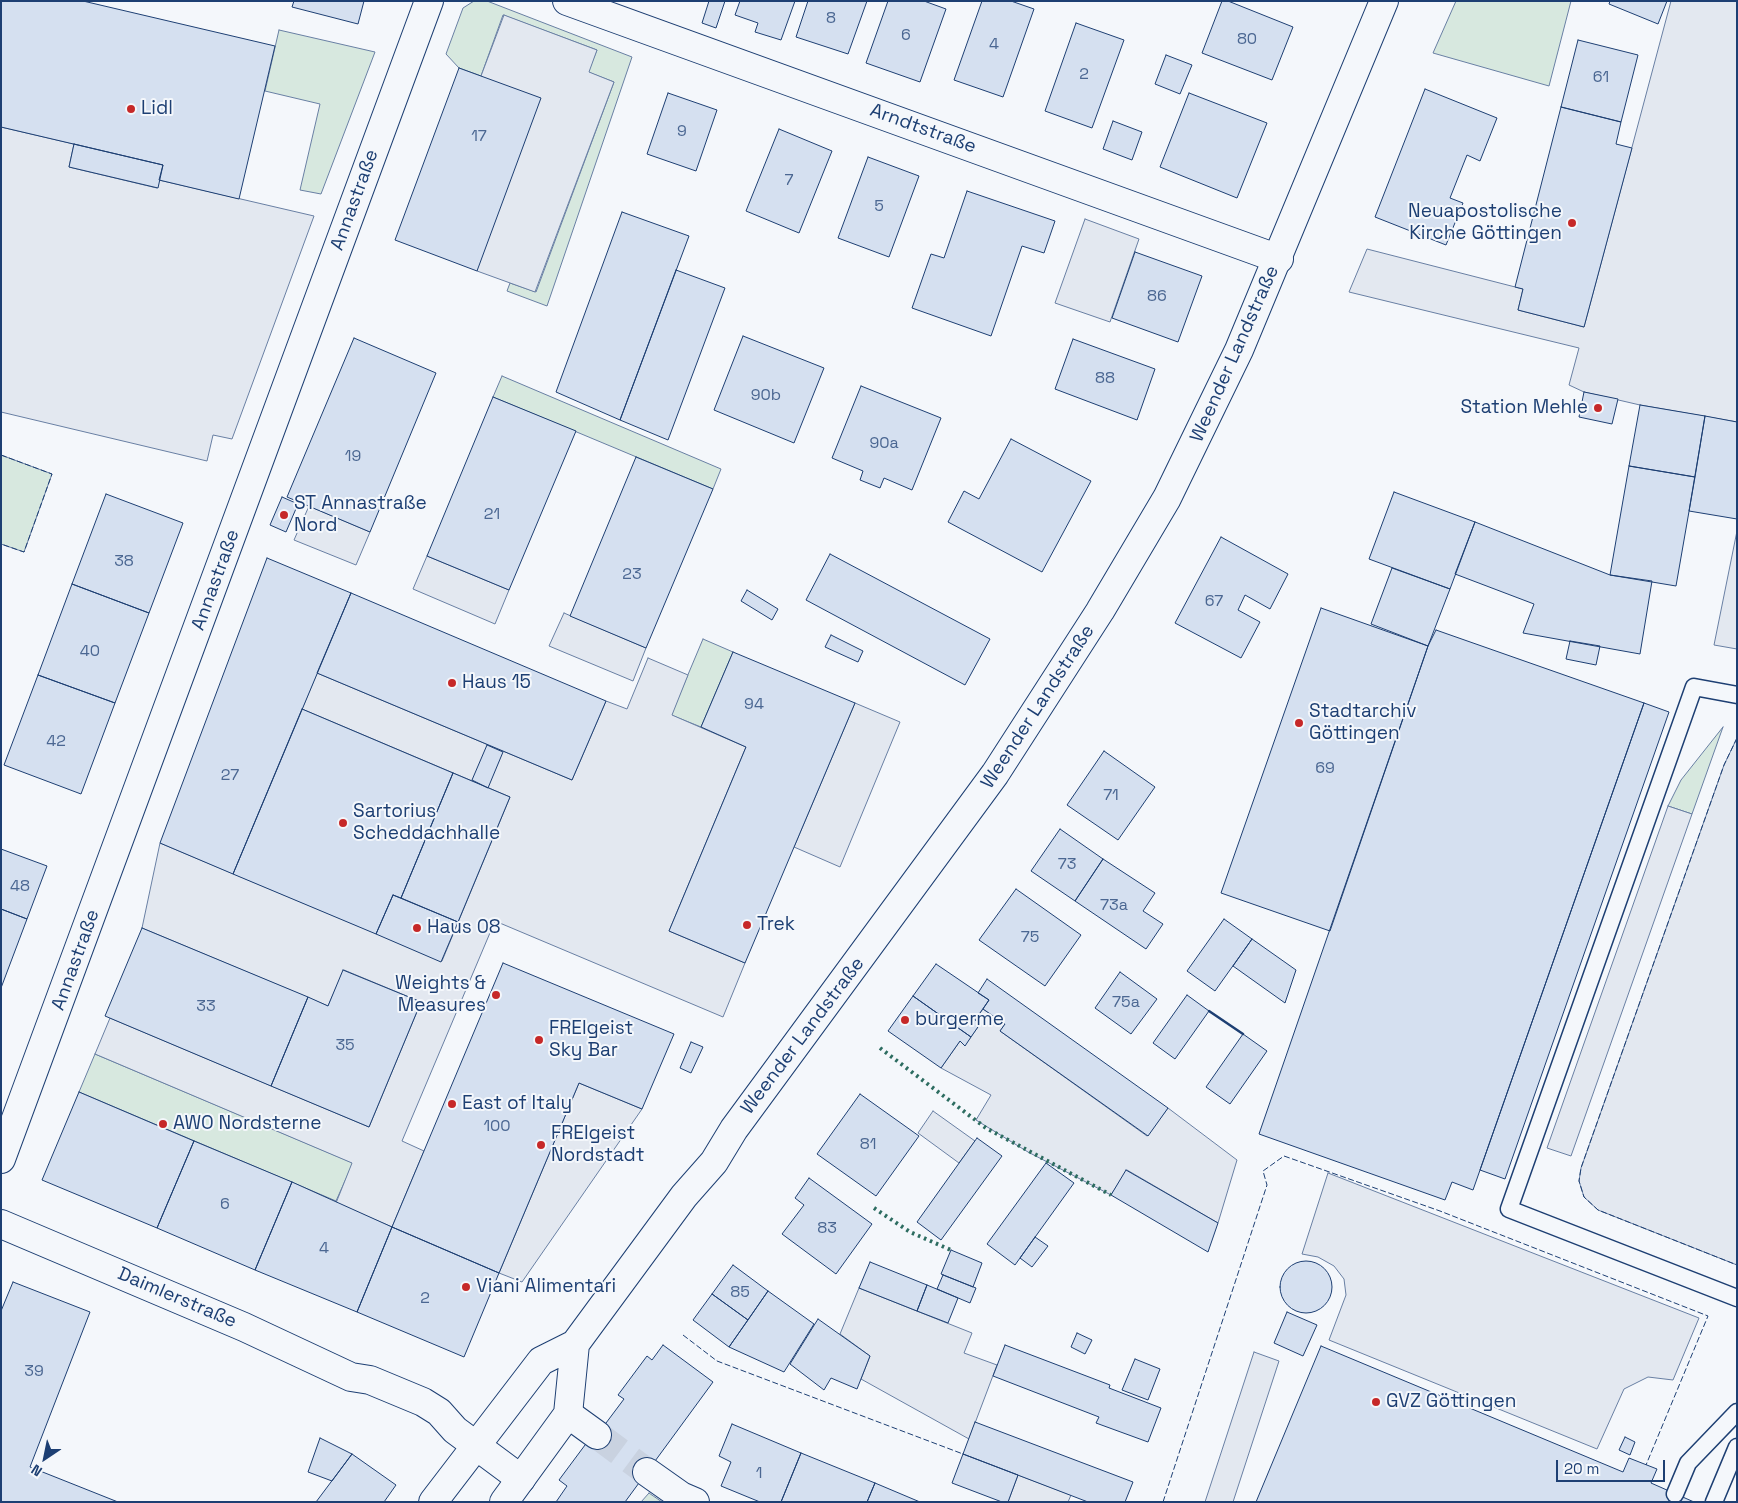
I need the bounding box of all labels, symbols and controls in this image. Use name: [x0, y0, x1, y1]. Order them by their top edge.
house number: 8: [826, 9, 836, 29]
house number: 6: [901, 26, 911, 46]
house number: 80: [1237, 30, 1257, 50]
house number: 4: [989, 35, 999, 55]
house number: 2: [1079, 65, 1089, 85]
house number: 61: [1593, 68, 1609, 88]
place label: Lidl: [141, 98, 173, 120]
street label: Arndtstraße: [867, 99, 979, 159]
marker: Lidl: [125, 103, 137, 115]
house number: 9: [677, 122, 687, 142]
house number: 17: [471, 127, 487, 147]
street label: Annastraße: [326, 146, 384, 254]
house number: 7: [784, 171, 794, 191]
house number: 5: [874, 197, 884, 217]
place label: Neuapostolische Kirche Göttingen: [1408, 201, 1562, 245]
marker: Neuapostolische Kirche Göttingen: [1566, 217, 1578, 229]
street label: Weender Landstraße: [1186, 262, 1284, 446]
house number: 86: [1147, 287, 1167, 307]
house number: 88: [1095, 369, 1115, 389]
house number: 90b: [751, 386, 781, 406]
place label: Station Mehle: [1460, 397, 1588, 419]
marker: Station Mehle: [1592, 402, 1604, 414]
house number: 90a: [869, 434, 899, 454]
house number: 19: [345, 447, 361, 467]
place label: ST Annastraße Nord: [294, 493, 427, 537]
house number: 21: [484, 505, 500, 525]
marker: ST Annastraße Nord: [278, 509, 290, 521]
street label: Annastraße: [187, 526, 245, 634]
house number: 38: [114, 552, 134, 572]
house number: 23: [622, 565, 642, 585]
house number: 67: [1205, 592, 1223, 612]
street label: Weender Landstraße: [977, 621, 1099, 793]
house number: 40: [80, 642, 100, 662]
place label: Haus 15: [462, 672, 531, 694]
marker: Haus 15: [446, 677, 458, 689]
house number: 94: [744, 695, 764, 715]
place label: Stadtarchiv Göttingen: [1309, 701, 1417, 745]
marker: Stadtarchiv Göttingen: [1293, 717, 1305, 729]
house number: 42: [46, 732, 66, 752]
house number: 69: [1315, 759, 1335, 779]
house number: 27: [221, 766, 239, 786]
house number: 71: [1103, 786, 1119, 806]
place label: Sartorius Scheddachhalle: [353, 801, 500, 845]
marker: Sartorius Scheddachhalle: [337, 817, 349, 829]
house number: 73: [1058, 855, 1076, 875]
house number: 48: [10, 877, 30, 897]
house number: 73a: [1100, 896, 1128, 916]
street label: Annastraße: [47, 906, 105, 1014]
place label: Trek: [757, 914, 795, 936]
place label: Haus 08: [427, 917, 501, 939]
marker: Trek: [741, 919, 753, 931]
marker: Haus 08: [411, 922, 423, 934]
house number: 75: [1021, 928, 1039, 948]
street label: Weender Landstraße: [737, 953, 869, 1119]
place label: Weights & Measures: [395, 973, 486, 1017]
marker: Weights & Measures: [490, 989, 502, 1001]
house number: 75a: [1112, 993, 1140, 1013]
house number: 33: [196, 997, 216, 1017]
place label: burgerme: [915, 1009, 1004, 1031]
marker: burgerme: [899, 1014, 911, 1026]
place label: FREIgeist Sky Bar: [549, 1018, 633, 1062]
marker: FREIgeist Sky Bar: [533, 1034, 545, 1046]
house number: 35: [335, 1036, 355, 1056]
place label: East of Italy: [462, 1093, 572, 1115]
marker: East of Italy: [446, 1098, 458, 1110]
place label: AWO Nordsterne: [173, 1113, 321, 1135]
house number: 100: [483, 1117, 511, 1137]
marker: AWO Nordsterne: [157, 1118, 169, 1130]
place label: FREIgeist Nordstadt: [551, 1123, 645, 1167]
house number: 81: [860, 1135, 876, 1155]
marker: FREIgeist Nordstadt: [535, 1139, 547, 1151]
house number: 6: [220, 1195, 230, 1215]
house number: 83: [817, 1219, 837, 1239]
house number: 4: [319, 1239, 329, 1259]
street label: Daimlerstraße: [114, 1263, 240, 1333]
place label: Viani Alimentari: [476, 1276, 616, 1298]
marker: Viani Alimentari: [460, 1281, 472, 1293]
house number: 85: [730, 1283, 750, 1303]
house number: 2: [420, 1289, 430, 1309]
house number: 39: [24, 1362, 44, 1382]
place label: GVZ Göttingen: [1386, 1391, 1516, 1413]
marker: GVZ Göttingen: [1370, 1396, 1382, 1408]
north arrow: [20, 1433, 70, 1483]
scale bar: [1558, 1450, 1667, 1482]
text: 20 m: [1564, 1459, 1599, 1478]
text: N: [28, 1460, 46, 1481]
house number: 1: [756, 1464, 762, 1484]

